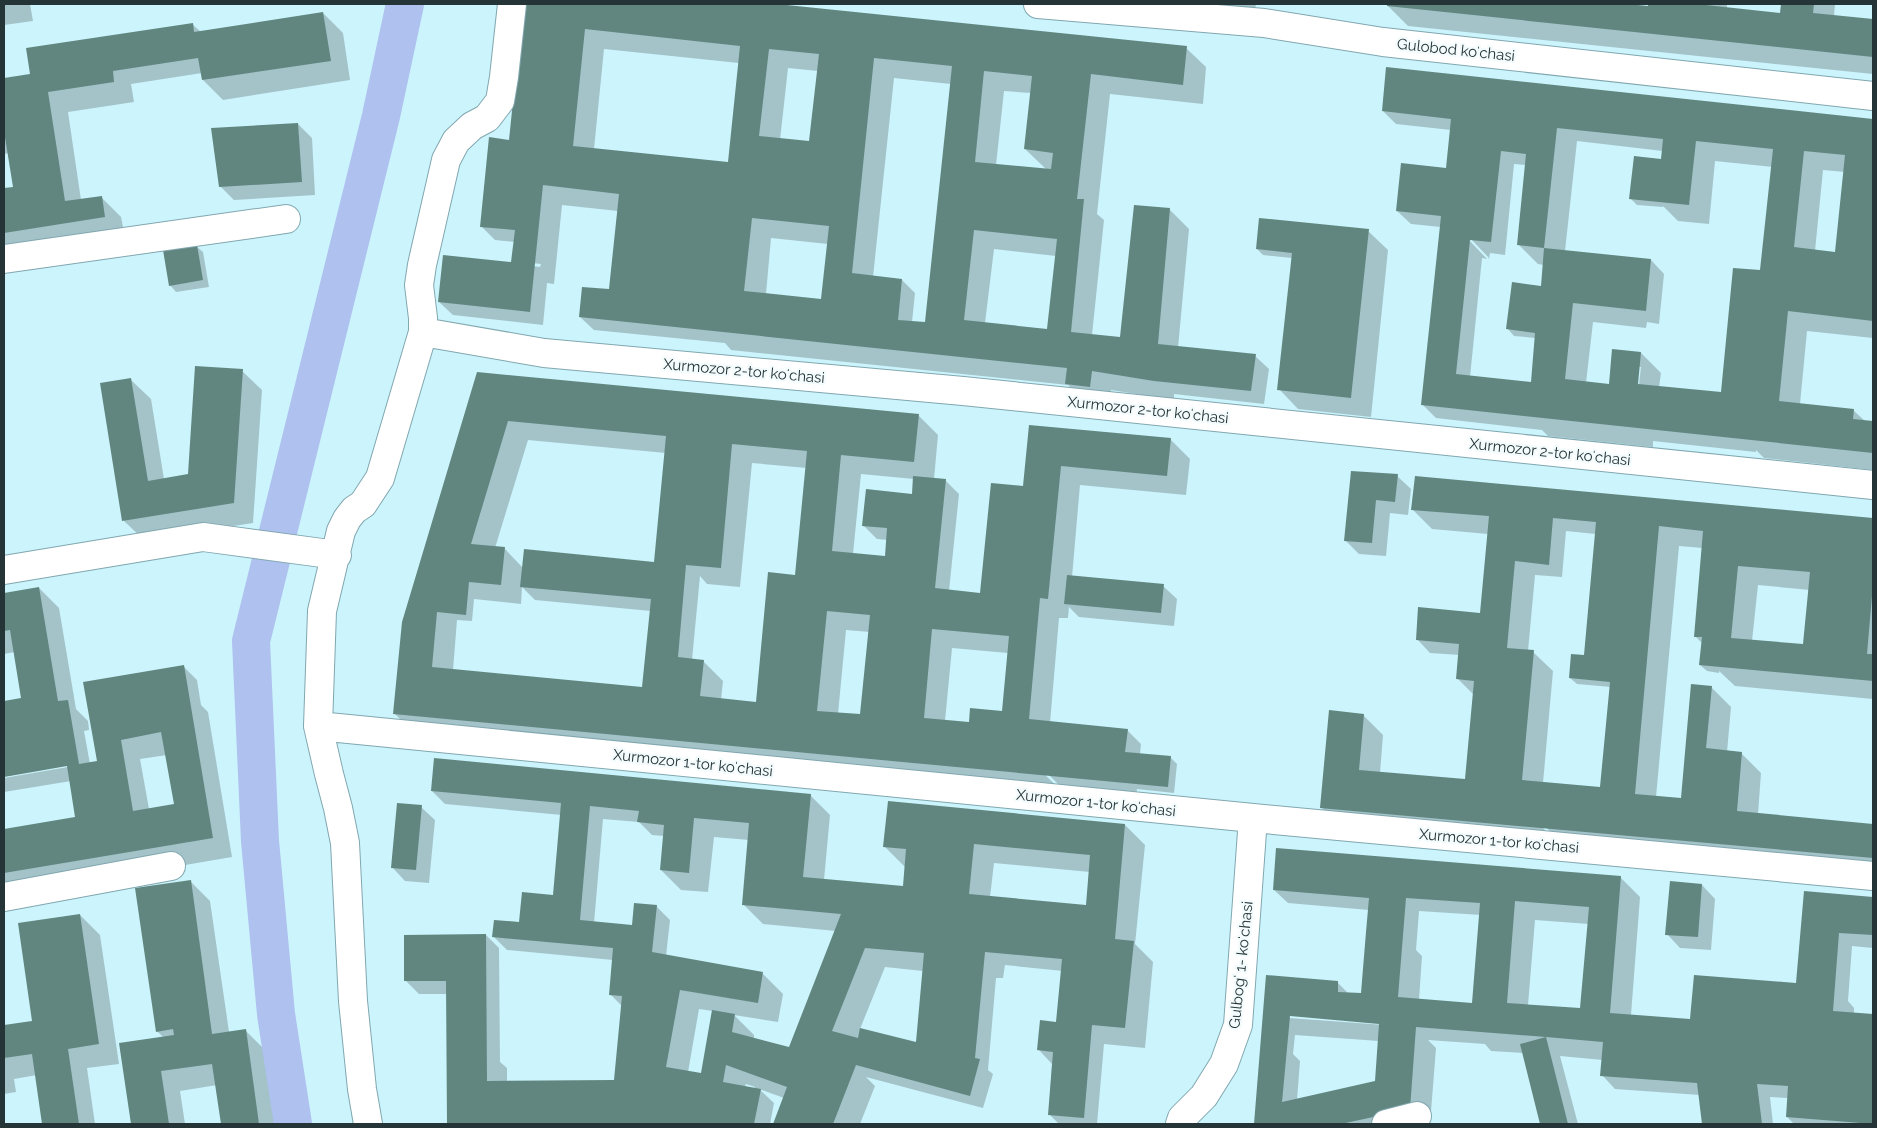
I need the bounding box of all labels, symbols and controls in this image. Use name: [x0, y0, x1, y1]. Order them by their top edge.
street label: Gulobod koʻchasi: [1396, 35, 1516, 65]
street label: Xurmozor 2-tor koʻchasi: [663, 355, 825, 387]
street label: Xurmozor 2-tor koʻchasi: [1067, 393, 1229, 427]
street label: Xurmozor 2-tor koʻchasi: [1469, 435, 1631, 469]
street label: Xurmozor 1-tor koʻchasi: [612, 746, 774, 780]
street label: Xurmozor 1-tor koʻchasi: [1015, 786, 1177, 820]
street label: Xurmozor 1-tor koʻchasi: [1418, 825, 1580, 857]
street label: Gulbogʻ 1- koʻchasi: [1225, 900, 1257, 1030]

